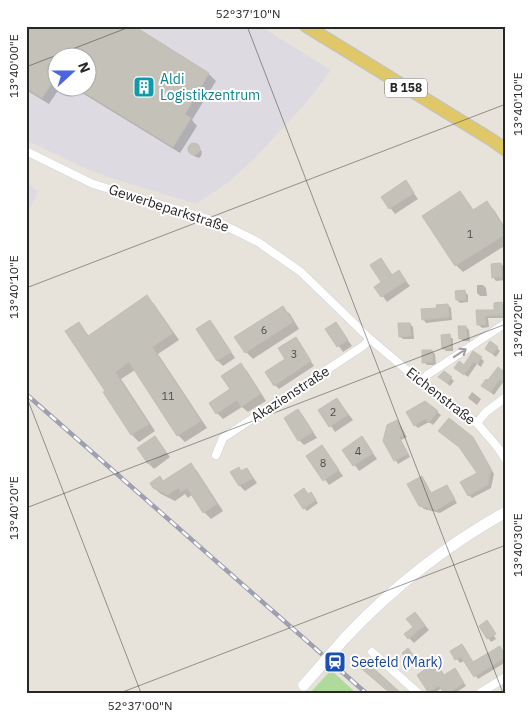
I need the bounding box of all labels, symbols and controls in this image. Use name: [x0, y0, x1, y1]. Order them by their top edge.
text: 52°37'10"N: [215, 6, 281, 21]
text: 13°40'00"E: [6, 34, 21, 98]
north arrow: [48, 48, 98, 98]
text: N: [74, 59, 94, 75]
place label: Aldi Logistikzentrum: [160, 70, 260, 104]
text: 13°40'10"E: [510, 72, 525, 136]
building icon: Aldi Logistikzentrum: [132, 75, 156, 99]
road number: B 158: [385, 78, 427, 98]
street label: Gewerbeparkstraße: [107, 180, 232, 236]
house number: 1: [467, 227, 474, 241]
text: 13°40'10"E: [6, 255, 21, 319]
text: 13°40'20"E: [510, 293, 525, 357]
house number: 6: [261, 323, 267, 337]
house number: 3: [291, 347, 297, 361]
one-way arrow: [452, 348, 466, 358]
street label: Akazienstraße: [247, 362, 333, 426]
street label: Eichenstraße: [403, 363, 480, 429]
house number: 11: [161, 389, 175, 403]
house number: 2: [330, 405, 336, 419]
house number: 4: [355, 444, 362, 458]
house number: 8: [320, 456, 326, 470]
text: 13°40'20"E: [6, 476, 21, 540]
text: 13°40'30"E: [510, 513, 525, 577]
station icon: Seefeld (Mark): [323, 650, 347, 674]
place label: Seefeld (Mark): [351, 653, 443, 671]
text: 52°37'00"N: [107, 698, 173, 713]

